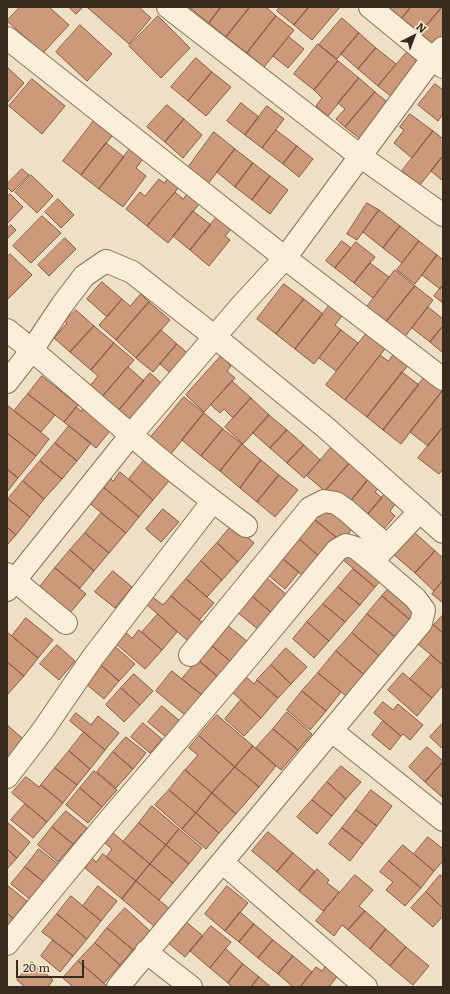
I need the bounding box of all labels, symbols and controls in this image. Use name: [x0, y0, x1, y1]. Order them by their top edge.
north arrow: [394, 16, 434, 56]
text: N: [413, 18, 431, 36]
scale bar: [18, 952, 86, 978]
text: 20 m: [23, 958, 50, 976]

